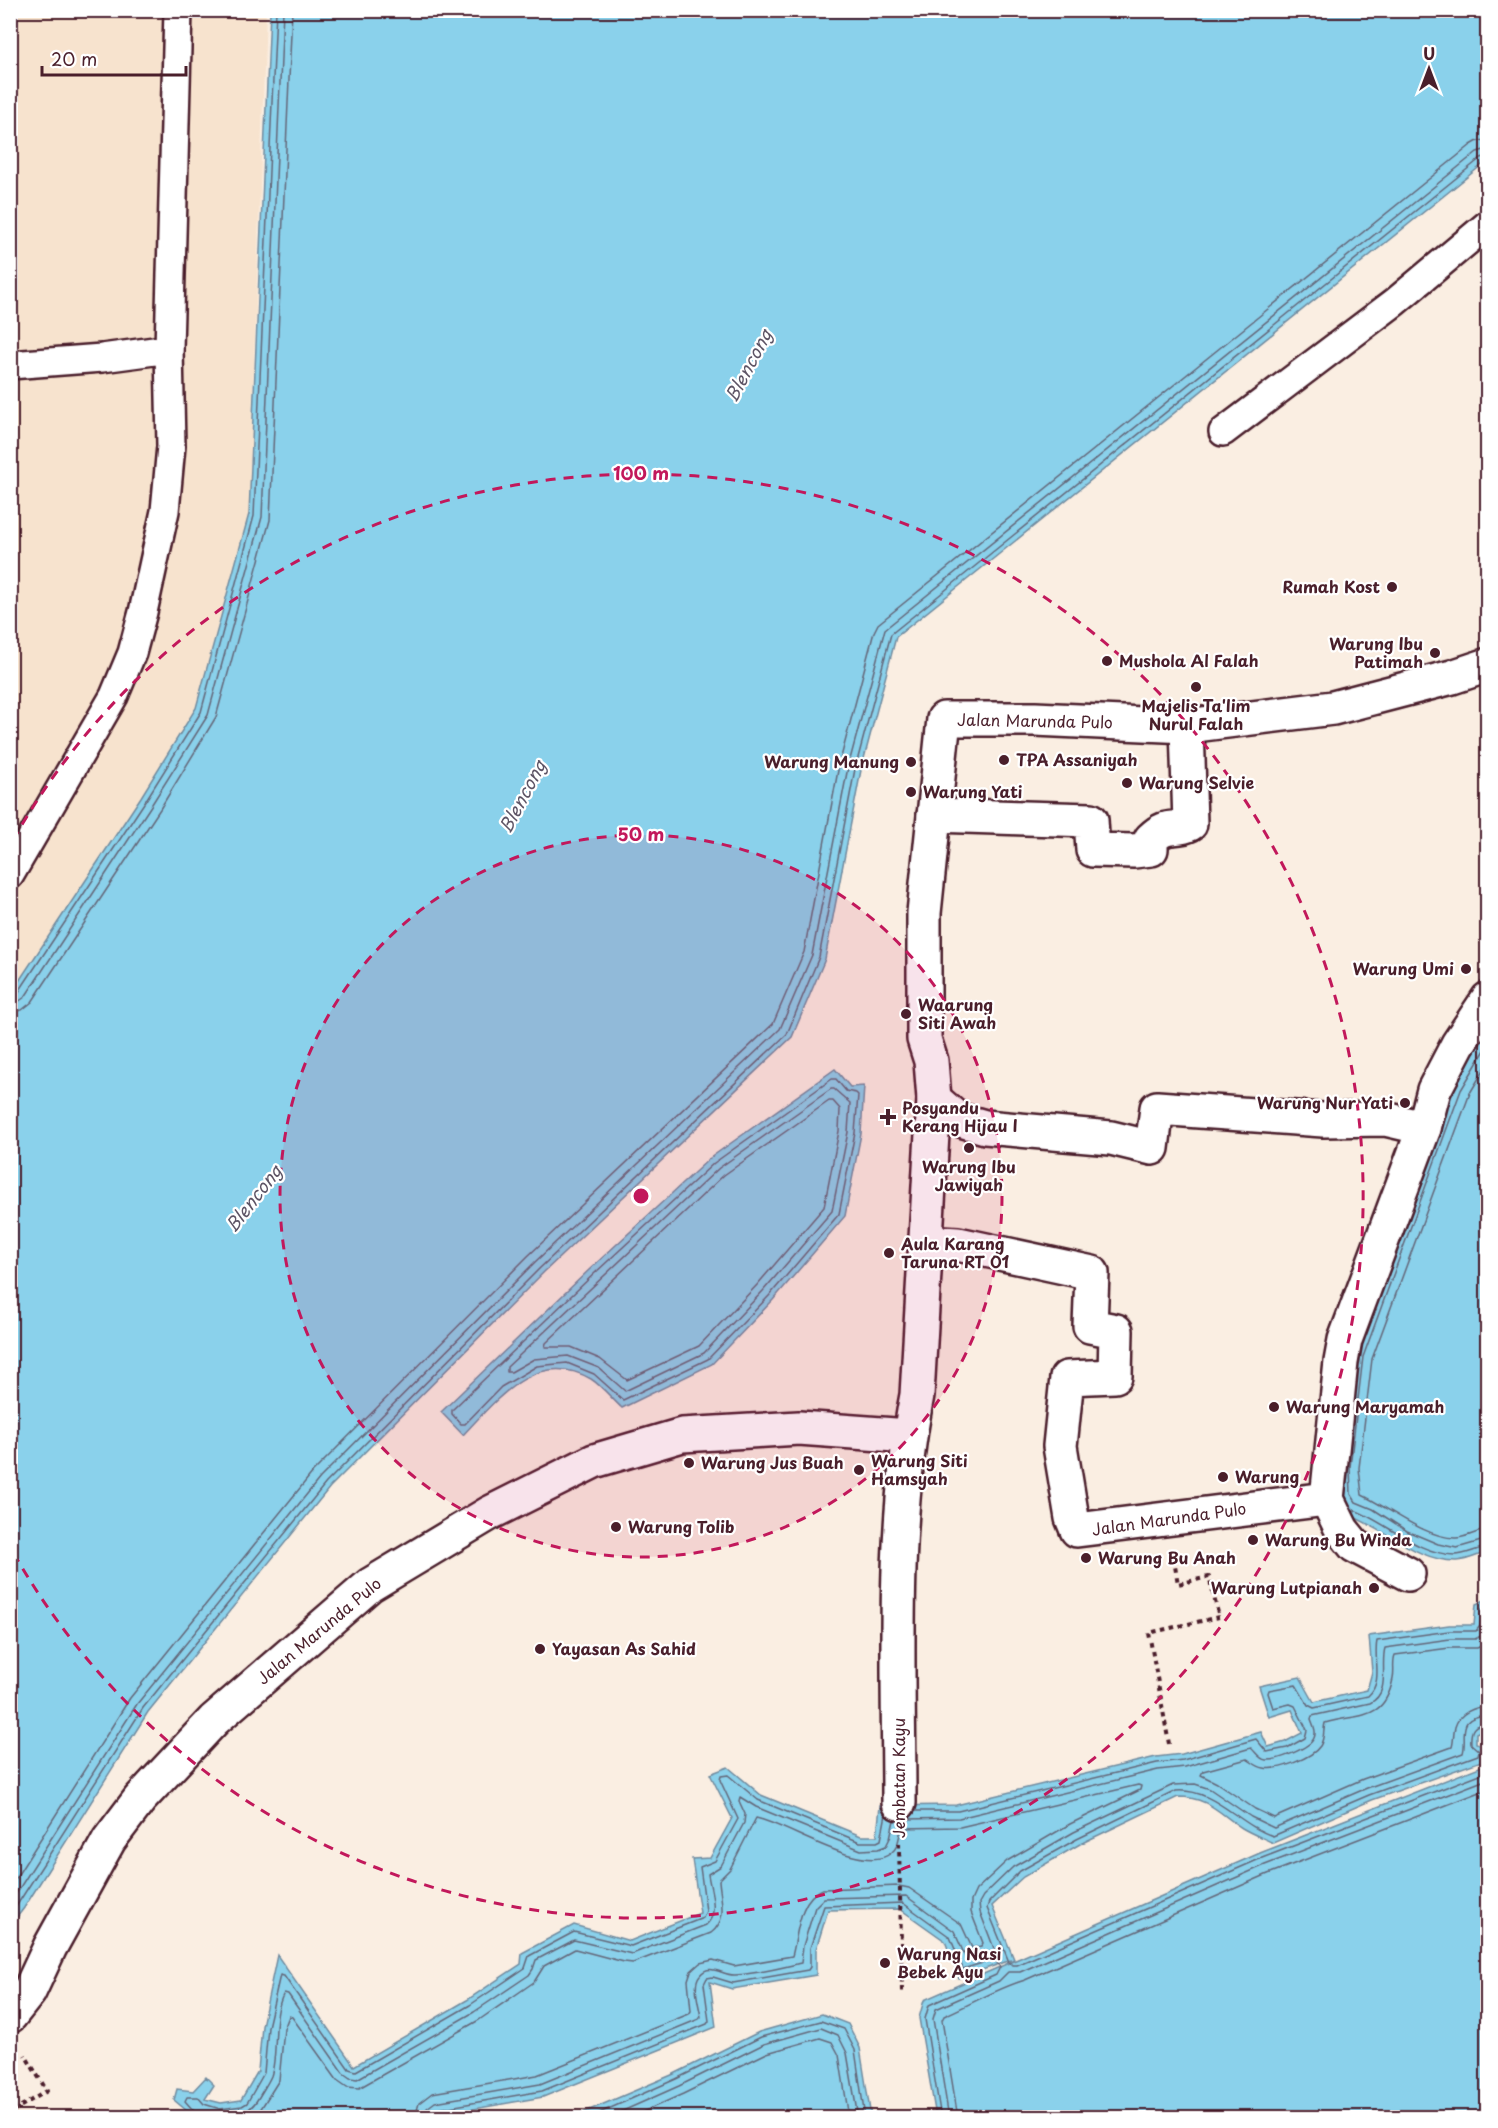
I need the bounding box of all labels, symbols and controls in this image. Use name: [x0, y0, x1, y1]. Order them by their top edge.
scale bar: [42, 39, 186, 77]
north arrow: [1399, 39, 1459, 99]
text: U: [1423, 41, 1435, 65]
text: 20 m: [51, 45, 97, 72]
water label: Blencong: [717, 323, 779, 407]
text: 100 m: [613, 459, 669, 486]
place label: Rumah Kost: [1283, 574, 1380, 598]
marker: Rumah Kost: [1385, 580, 1399, 594]
place label: Warung Ibu Patimah: [1329, 631, 1423, 673]
marker: Warung Ibu Patimah: [1428, 646, 1442, 660]
place label: Mushola Al Falah: [1119, 648, 1258, 672]
marker: Mushola Al Falah: [1100, 654, 1114, 668]
marker: Majelis Ta'lim Nurul Falah: [1189, 680, 1203, 694]
place label: Majelis Ta'lim Nurul Falah: [1141, 693, 1251, 735]
street label: Jalan Marunda Pulo: [957, 707, 1113, 733]
place label: TPA Assaniyah: [1016, 747, 1138, 771]
place label: Warung Manung: [764, 749, 899, 773]
marker: TPA Assaniyah: [997, 753, 1011, 767]
water label: Blencong: [491, 754, 553, 838]
marker: Warung Manung: [904, 755, 918, 769]
place label: Warung Selvie: [1139, 770, 1255, 794]
marker: Warung Selvie: [1120, 776, 1134, 790]
place label: Warung Yati: [923, 779, 1023, 803]
marker: Warung Yati: [904, 785, 918, 799]
text: 50 m: [618, 820, 664, 847]
place label: Warung Umi: [1353, 956, 1454, 980]
marker: Warung Umi: [1459, 962, 1473, 976]
place label: Waarung Siti Awah: [918, 992, 996, 1034]
marker: Waarung Siti Awah: [899, 1007, 913, 1021]
place label: Warung Nur Yati: [1257, 1090, 1393, 1114]
place label: Posyandu Kerang Hijau I: [902, 1095, 1018, 1137]
marker: Warung Nur Yati: [1398, 1096, 1412, 1110]
marker: Posyandu Kerang Hijau I: [879, 1108, 897, 1126]
marker: Warung Ibu Jawiyah: [962, 1141, 976, 1155]
place label: Warung Ibu Jawiyah: [922, 1154, 1016, 1196]
water label: Blencong: [218, 1158, 288, 1238]
centre of rings: [631, 1186, 651, 1206]
place label: Aula Karang Taruna RT 01: [900, 1231, 1010, 1273]
marker: Aula Karang Taruna RT 01: [882, 1246, 896, 1260]
place label: Warung Maryamah: [1286, 1394, 1444, 1418]
marker: Warung Maryamah: [1267, 1400, 1281, 1414]
place label: Warung Siti Hamsyah: [871, 1448, 968, 1490]
place label: Warung Jus Buah: [701, 1450, 844, 1474]
marker: Warung Jus Buah: [682, 1456, 696, 1470]
marker: Warung Siti Hamsyah: [852, 1463, 866, 1477]
place label: Warung: [1235, 1464, 1299, 1488]
marker: Warung: [1216, 1470, 1230, 1484]
street label: Jalan Marunda Pulo: [1090, 1495, 1248, 1541]
place label: Warung Tolib: [628, 1514, 734, 1538]
marker: Warung Tolib: [609, 1520, 623, 1534]
place label: Warung Bu Winda: [1265, 1527, 1412, 1551]
marker: Warung Bu Winda: [1246, 1533, 1260, 1547]
place label: Warung Bu Anah: [1098, 1545, 1236, 1569]
marker: Warung Bu Anah: [1079, 1551, 1093, 1565]
street label: Jalan Marunda Pulo: [251, 1571, 386, 1689]
place label: Warung Lutpianah: [1211, 1575, 1362, 1599]
marker: Warung Lutpianah: [1367, 1581, 1381, 1595]
place label: Yayasan As Sahid: [552, 1636, 696, 1660]
marker: Yayasan As Sahid: [533, 1642, 547, 1656]
street label: Jembatan Kayu: [886, 1718, 910, 1838]
place label: Warung Nasi Bebek Ayu: [897, 1941, 1002, 1983]
marker: Warung Nasi Bebek Ayu: [878, 1956, 892, 1970]

